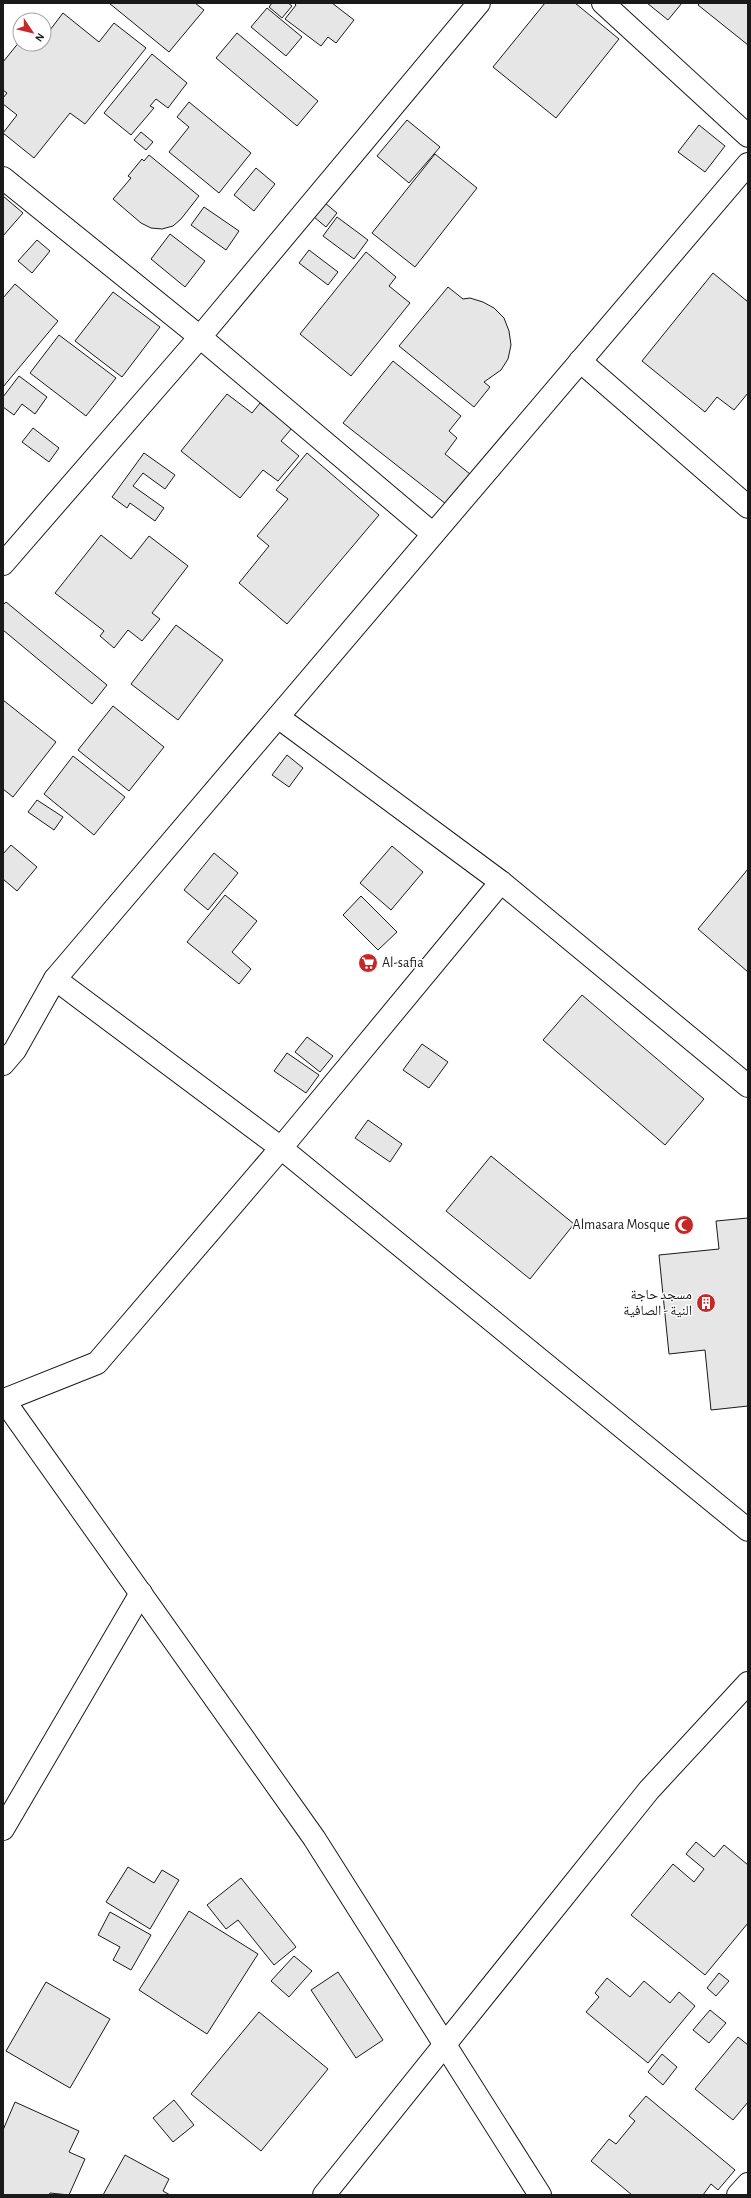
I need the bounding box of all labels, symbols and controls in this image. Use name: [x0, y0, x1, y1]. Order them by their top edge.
north arrow: [12, 12, 52, 52]
text: N: [33, 31, 46, 44]
supermarket icon: Al-safia: [357, 952, 379, 974]
place label: Al-safia: [382, 956, 424, 970]
mosque icon: Almasara Mosque: [673, 1214, 695, 1236]
place label: Almasara Mosque: [573, 1218, 670, 1232]
place label: مسجد حاجة النية - الصافية: [623, 1288, 692, 1318]
building icon: مسجد حاجة النية - الصافية: [695, 1292, 717, 1314]

